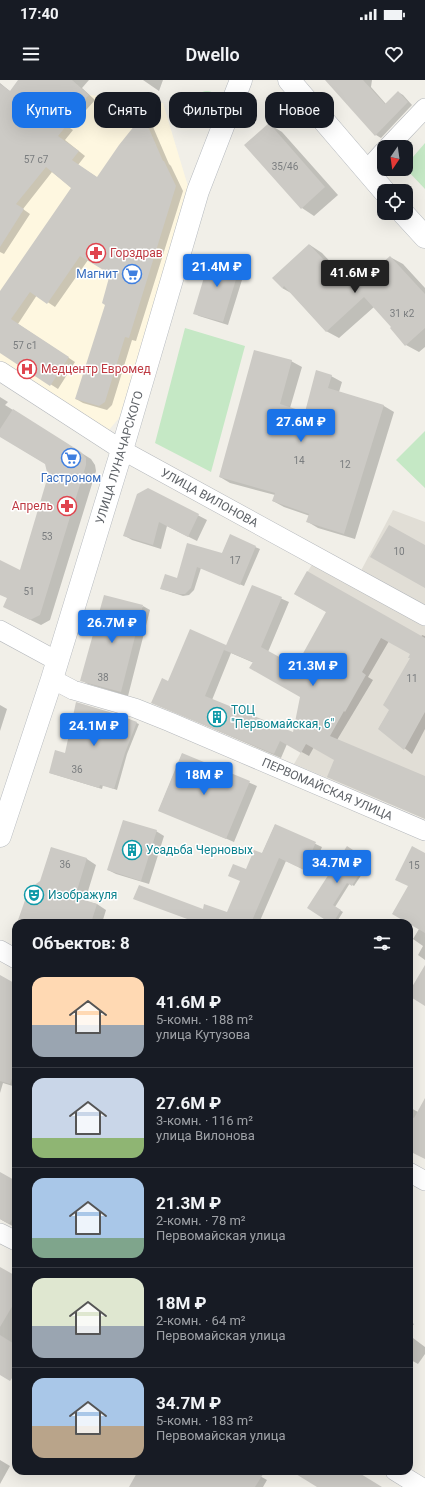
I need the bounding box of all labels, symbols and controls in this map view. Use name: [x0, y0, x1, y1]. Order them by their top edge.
text: 17:40: [20, 5, 59, 23]
icon: menu: [20, 43, 42, 65]
icon: heart: [383, 43, 405, 65]
text: Dwello: [185, 44, 240, 65]
chip: Купить: [12, 92, 86, 128]
chip: Снять: [94, 92, 161, 128]
chip: Фильтры: [169, 92, 257, 128]
chip: Новое: [265, 92, 334, 128]
north arrow: [377, 140, 413, 176]
map controls: [377, 140, 413, 220]
house number: 57 с7: [24, 154, 49, 165]
house number: 35/46: [272, 161, 299, 172]
button: locate: [377, 184, 413, 220]
pharmacy icon: Горздрав: [85, 242, 107, 264]
place label: Горздрав: [110, 246, 163, 260]
pin: 21.4M ₽: [180, 254, 254, 288]
text: 21.4M ₽: [192, 259, 242, 274]
pin: 41.6M ₽: [318, 260, 392, 294]
supermarket icon: Магнит: [121, 263, 143, 285]
text: 41.6M ₽: [330, 265, 380, 280]
place label: Магнит: [76, 267, 118, 281]
house number: 31 к2: [390, 308, 415, 319]
house number: 57 с1: [13, 340, 37, 351]
hospital icon: Медцентр Евромед: [16, 358, 38, 380]
place label: Медцентр Евромед: [41, 362, 151, 376]
street label: УЛИЦА ЛУНАЧАРСКОГО: [93, 389, 146, 526]
pin: 27.6M ₽: [264, 409, 338, 443]
text: 27.6M ₽: [276, 414, 326, 429]
supermarket icon: Гастроном: [60, 447, 82, 469]
house number: 14: [293, 455, 305, 466]
house number: 12: [339, 459, 351, 470]
street label: УЛИЦА ВИЛОНОВА: [158, 466, 261, 530]
place label: Гастроном: [41, 471, 101, 485]
pharmacy icon: Апрель: [56, 495, 78, 517]
place label: Апрель: [12, 499, 53, 513]
house number: 53: [41, 531, 53, 542]
house number: 10: [393, 546, 405, 557]
house number: 17: [229, 555, 241, 566]
house number: 51: [23, 586, 35, 597]
pin: 26.7M ₽: [75, 610, 149, 644]
text: 26.7M ₽: [87, 615, 137, 630]
pin: 21.3M ₽: [276, 653, 350, 687]
text: 21.3M ₽: [288, 658, 338, 673]
house number: 38: [97, 672, 109, 683]
house number: 11: [406, 673, 418, 684]
place label: ТОЦ "Первомайская, 6": [231, 703, 335, 731]
building icon: ТОЦ "Первомайская, 6": [206, 706, 228, 728]
pin: 24.1M ₽: [57, 713, 131, 747]
text: 24.1M ₽: [69, 718, 119, 733]
street label: ПЕРВОМАЙСКАЯ УЛИЦА: [260, 755, 395, 823]
pin: 18M ₽: [176, 762, 232, 796]
house number: 36: [71, 764, 83, 775]
text: 18M ₽: [185, 767, 223, 782]
building icon: Усадьба Черновых: [121, 839, 143, 861]
place label: Усадьба Черновых: [146, 843, 253, 857]
pin: 34.7M ₽: [300, 850, 374, 884]
text: 34.7M ₽: [312, 855, 362, 870]
house number: 36: [59, 859, 71, 870]
house number: 15: [408, 860, 420, 871]
theatre icon: Изображуля: [23, 884, 45, 906]
place label: Изображуля: [48, 888, 117, 902]
icon: filters: [371, 932, 393, 954]
text: Объектов: 8: [32, 933, 130, 953]
text: 41.6M ₽: [156, 992, 221, 1012]
icon: home: [64, 993, 112, 1041]
text: 5-комн. · 188 m²: [156, 1012, 253, 1027]
text: улица Кутузова: [156, 1027, 250, 1042]
text: 27.6M ₽: [156, 1093, 221, 1113]
icon: home: [64, 1094, 112, 1142]
text: 3-комн. · 116 m²: [156, 1113, 253, 1128]
text: улица Вилонова: [156, 1128, 255, 1143]
text: 21.3M ₽: [156, 1193, 221, 1213]
icon: home: [64, 1194, 112, 1242]
text: 2-комн. · 78 m²: [156, 1213, 246, 1228]
text: Первомайская улица: [156, 1228, 285, 1243]
text: 18M ₽: [156, 1293, 207, 1313]
icon: home: [64, 1294, 112, 1342]
text: 2-комн. · 64 m²: [156, 1313, 246, 1328]
text: Первомайская улица: [156, 1328, 285, 1343]
text: 34.7M ₽: [156, 1393, 221, 1413]
icon: home: [64, 1394, 112, 1442]
text: 5-комн. · 183 m²: [156, 1413, 253, 1428]
text: Первомайская улица: [156, 1428, 285, 1443]

